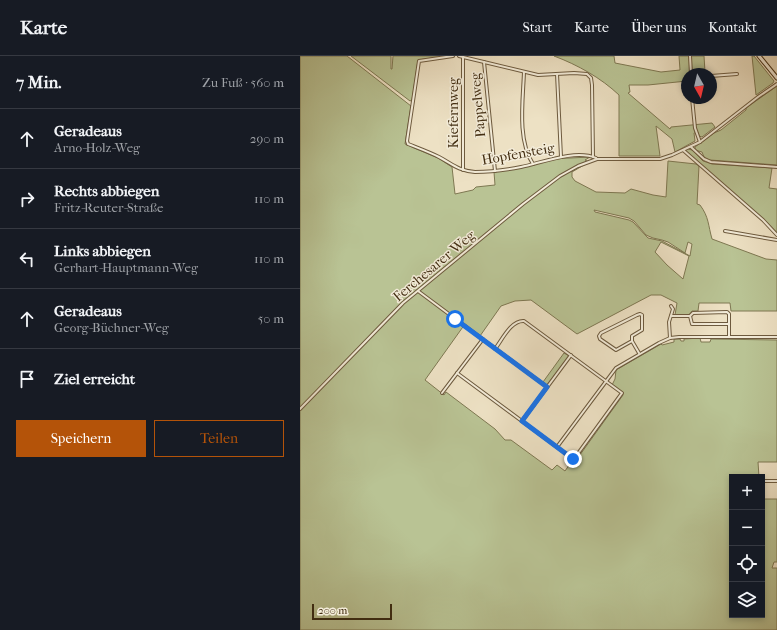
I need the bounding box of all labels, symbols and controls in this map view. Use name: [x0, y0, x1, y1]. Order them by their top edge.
text: Karte: [20, 17, 67, 39]
text: Start: [523, 19, 552, 36]
text: Karte: [574, 19, 609, 36]
text: Über uns: [631, 19, 686, 36]
text: Kontakt: [708, 19, 757, 36]
north arrow: [681, 68, 717, 104]
street label: Pappelweg: [467, 71, 489, 138]
text: 7 Min.: [16, 72, 62, 92]
text: Zu Fuß · 560 m: [202, 75, 284, 90]
street label: Kiefernweg: [445, 77, 462, 148]
text: Geradeaus: [54, 122, 122, 140]
icon: ahead: [16, 128, 38, 150]
text: 290 m: [250, 131, 284, 146]
street label: Hopfensteig: [480, 139, 556, 169]
text: Arno-Holz-Weg: [54, 140, 140, 155]
text: Rechts abbiegen: [54, 182, 159, 200]
icon: right: [16, 188, 38, 210]
text: 110 m: [254, 191, 284, 206]
text: Fritz-Reuter-Straße: [54, 200, 163, 215]
street label: Ferchesarer Weg: [390, 226, 479, 305]
text: Links abbiegen: [54, 242, 151, 260]
icon: left: [16, 248, 38, 270]
text: 110 m: [254, 251, 284, 266]
text: Gerhart-Hauptmann-Weg: [54, 260, 198, 275]
text: Geradeaus: [54, 302, 122, 320]
icon: ahead: [16, 308, 38, 330]
route start: [446, 310, 464, 328]
text: 50 m: [258, 311, 284, 326]
text: Georg-Büchner-Weg: [54, 320, 169, 335]
icon: arrive: [16, 368, 38, 390]
text: Ziel erreicht: [54, 370, 135, 388]
button: Speichern: [16, 420, 146, 457]
button: Teilen: [154, 420, 284, 457]
route end: [564, 450, 582, 468]
map controls: [729, 474, 765, 618]
button: +: [729, 474, 765, 510]
button: −: [729, 510, 765, 546]
button: locate: [729, 546, 765, 582]
button: layers: [729, 582, 765, 618]
scale bar: [312, 602, 392, 621]
text: 200 m: [318, 604, 347, 617]

